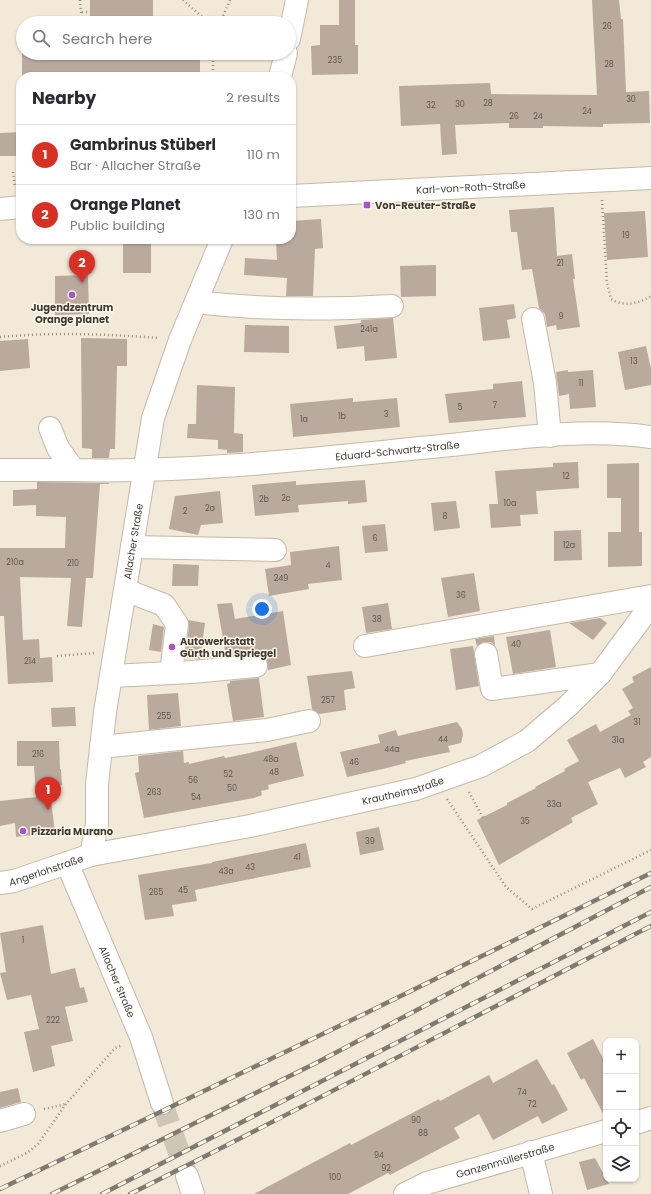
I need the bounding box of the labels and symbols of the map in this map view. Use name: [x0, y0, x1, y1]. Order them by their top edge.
house number: 26: [602, 21, 612, 32]
house number: 235: [328, 55, 342, 66]
house number: 28: [604, 59, 614, 70]
house number: 30: [626, 94, 636, 105]
house number: 28: [483, 98, 493, 109]
house number: 30: [455, 99, 465, 110]
house number: 32: [426, 100, 436, 111]
house number: 24: [582, 106, 592, 117]
house number: 26: [509, 111, 519, 122]
house number: 24: [533, 111, 543, 122]
street label: Karl-von-Roth-Straße: [416, 177, 526, 197]
place label: Von-Reuter-Straße: [375, 198, 476, 213]
marker: Von-Reuter-Straße: [362, 200, 372, 210]
house number: 19: [622, 230, 630, 241]
pin: 2: [69, 250, 95, 283]
house number: 21: [556, 258, 564, 269]
marker: Jugendzentrum Orange planet: [67, 290, 77, 300]
place label: Jugendzentrum Orange planet: [31, 300, 114, 327]
house number: 9: [558, 311, 564, 322]
house number: 241a: [360, 324, 378, 335]
house number: 13: [630, 356, 638, 367]
house number: 11: [578, 378, 584, 389]
house number: 7: [493, 400, 498, 411]
house number: 5: [457, 402, 463, 413]
house number: 3: [384, 409, 389, 420]
house number: 1b: [338, 411, 347, 422]
house number: 1a: [300, 414, 308, 425]
street label: Eduard-Schwartz-Straße: [335, 437, 460, 464]
house number: 12: [562, 471, 570, 482]
house number: 2c: [281, 493, 291, 504]
house number: 2b: [259, 494, 270, 505]
house number: 10a: [504, 498, 517, 509]
street label: Allacher Straße: [119, 502, 146, 580]
house number: 2a: [205, 503, 215, 514]
house number: 2: [183, 506, 188, 517]
house number: 8: [442, 511, 448, 522]
house number: 6: [372, 533, 378, 544]
house number: 12a: [563, 540, 575, 551]
house number: 210a: [6, 557, 24, 568]
house number: 210: [67, 558, 79, 569]
house number: 4: [325, 560, 331, 571]
house number: 249: [274, 573, 288, 584]
house number: 36: [456, 590, 466, 601]
your location: [252, 599, 272, 619]
house number: 38: [372, 614, 382, 625]
place label: Autowerkstatt Gürth und Spriegel: [180, 634, 276, 661]
house number: 40: [511, 639, 521, 650]
marker: Autowerkstatt Gürth und Spriegel: [167, 642, 177, 652]
house number: 214: [24, 656, 36, 667]
house number: 257: [321, 695, 336, 706]
house number: 255: [157, 711, 171, 722]
house number: 31: [633, 717, 641, 728]
house number: 44: [438, 734, 448, 745]
house number: 31a: [612, 735, 624, 746]
house number: 44a: [384, 744, 400, 755]
house number: 216: [32, 749, 44, 760]
house number: 48a: [263, 754, 279, 765]
house number: 46: [349, 757, 359, 768]
house number: 48: [269, 767, 279, 778]
house number: 52: [223, 769, 233, 780]
street label: Krautheimstraße: [360, 772, 446, 808]
house number: 56: [188, 775, 198, 786]
pin: 1: [35, 777, 61, 810]
house number: 50: [227, 783, 237, 794]
house number: 263: [147, 787, 161, 798]
house number: 54: [191, 792, 201, 803]
house number: 33a: [547, 799, 561, 810]
house number: 35: [520, 816, 530, 827]
place label: Pizzaria Murano: [31, 824, 114, 839]
marker: Pizzaria Murano: [18, 826, 28, 836]
house number: 39: [365, 836, 375, 847]
street label: Angerlohstraße: [8, 851, 85, 889]
house number: 41: [293, 852, 301, 863]
house number: 43: [245, 862, 255, 873]
house number: 43a: [218, 866, 234, 877]
house number: 45: [178, 885, 188, 896]
house number: 265: [149, 887, 163, 898]
house number: 1: [22, 935, 24, 946]
street label: Allacher Straße: [96, 944, 139, 1020]
house number: 222: [46, 1015, 60, 1026]
house number: 74: [517, 1087, 527, 1098]
house number: 72: [528, 1099, 537, 1110]
house number: 90: [411, 1115, 421, 1126]
house number: 88: [418, 1128, 428, 1139]
street label: Ganzenmüllerstraße: [454, 1139, 556, 1182]
house number: 94: [374, 1150, 384, 1161]
house number: 92: [381, 1163, 391, 1174]
house number: 100: [329, 1172, 341, 1183]

